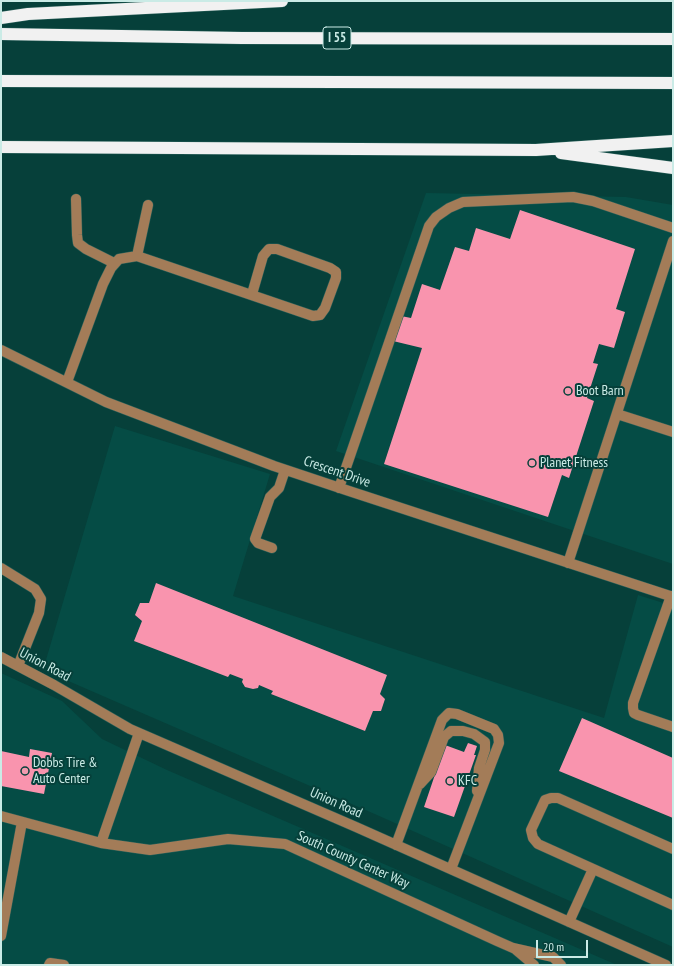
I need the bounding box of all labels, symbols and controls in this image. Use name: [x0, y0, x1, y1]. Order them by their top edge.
road number: I 55: [323, 27, 351, 49]
place label: Boot Barn: [576, 383, 624, 399]
marker: Boot Barn: [563, 386, 573, 396]
street label: Crescent Drive: [301, 453, 373, 491]
place label: Planet Fitness: [540, 455, 608, 471]
marker: Planet Fitness: [527, 458, 537, 468]
street label: Union Road: [17, 645, 73, 685]
place label: Dobbs Tire & Auto Center: [33, 755, 97, 788]
marker: Dobbs Tire & Auto Center: [20, 766, 30, 776]
place label: KFC: [458, 773, 477, 789]
marker: KFC: [445, 776, 455, 786]
street label: Union Road: [307, 784, 365, 822]
street label: South County Center Way: [294, 828, 412, 892]
scale bar: [538, 932, 590, 958]
text: 20 m: [543, 939, 564, 954]

